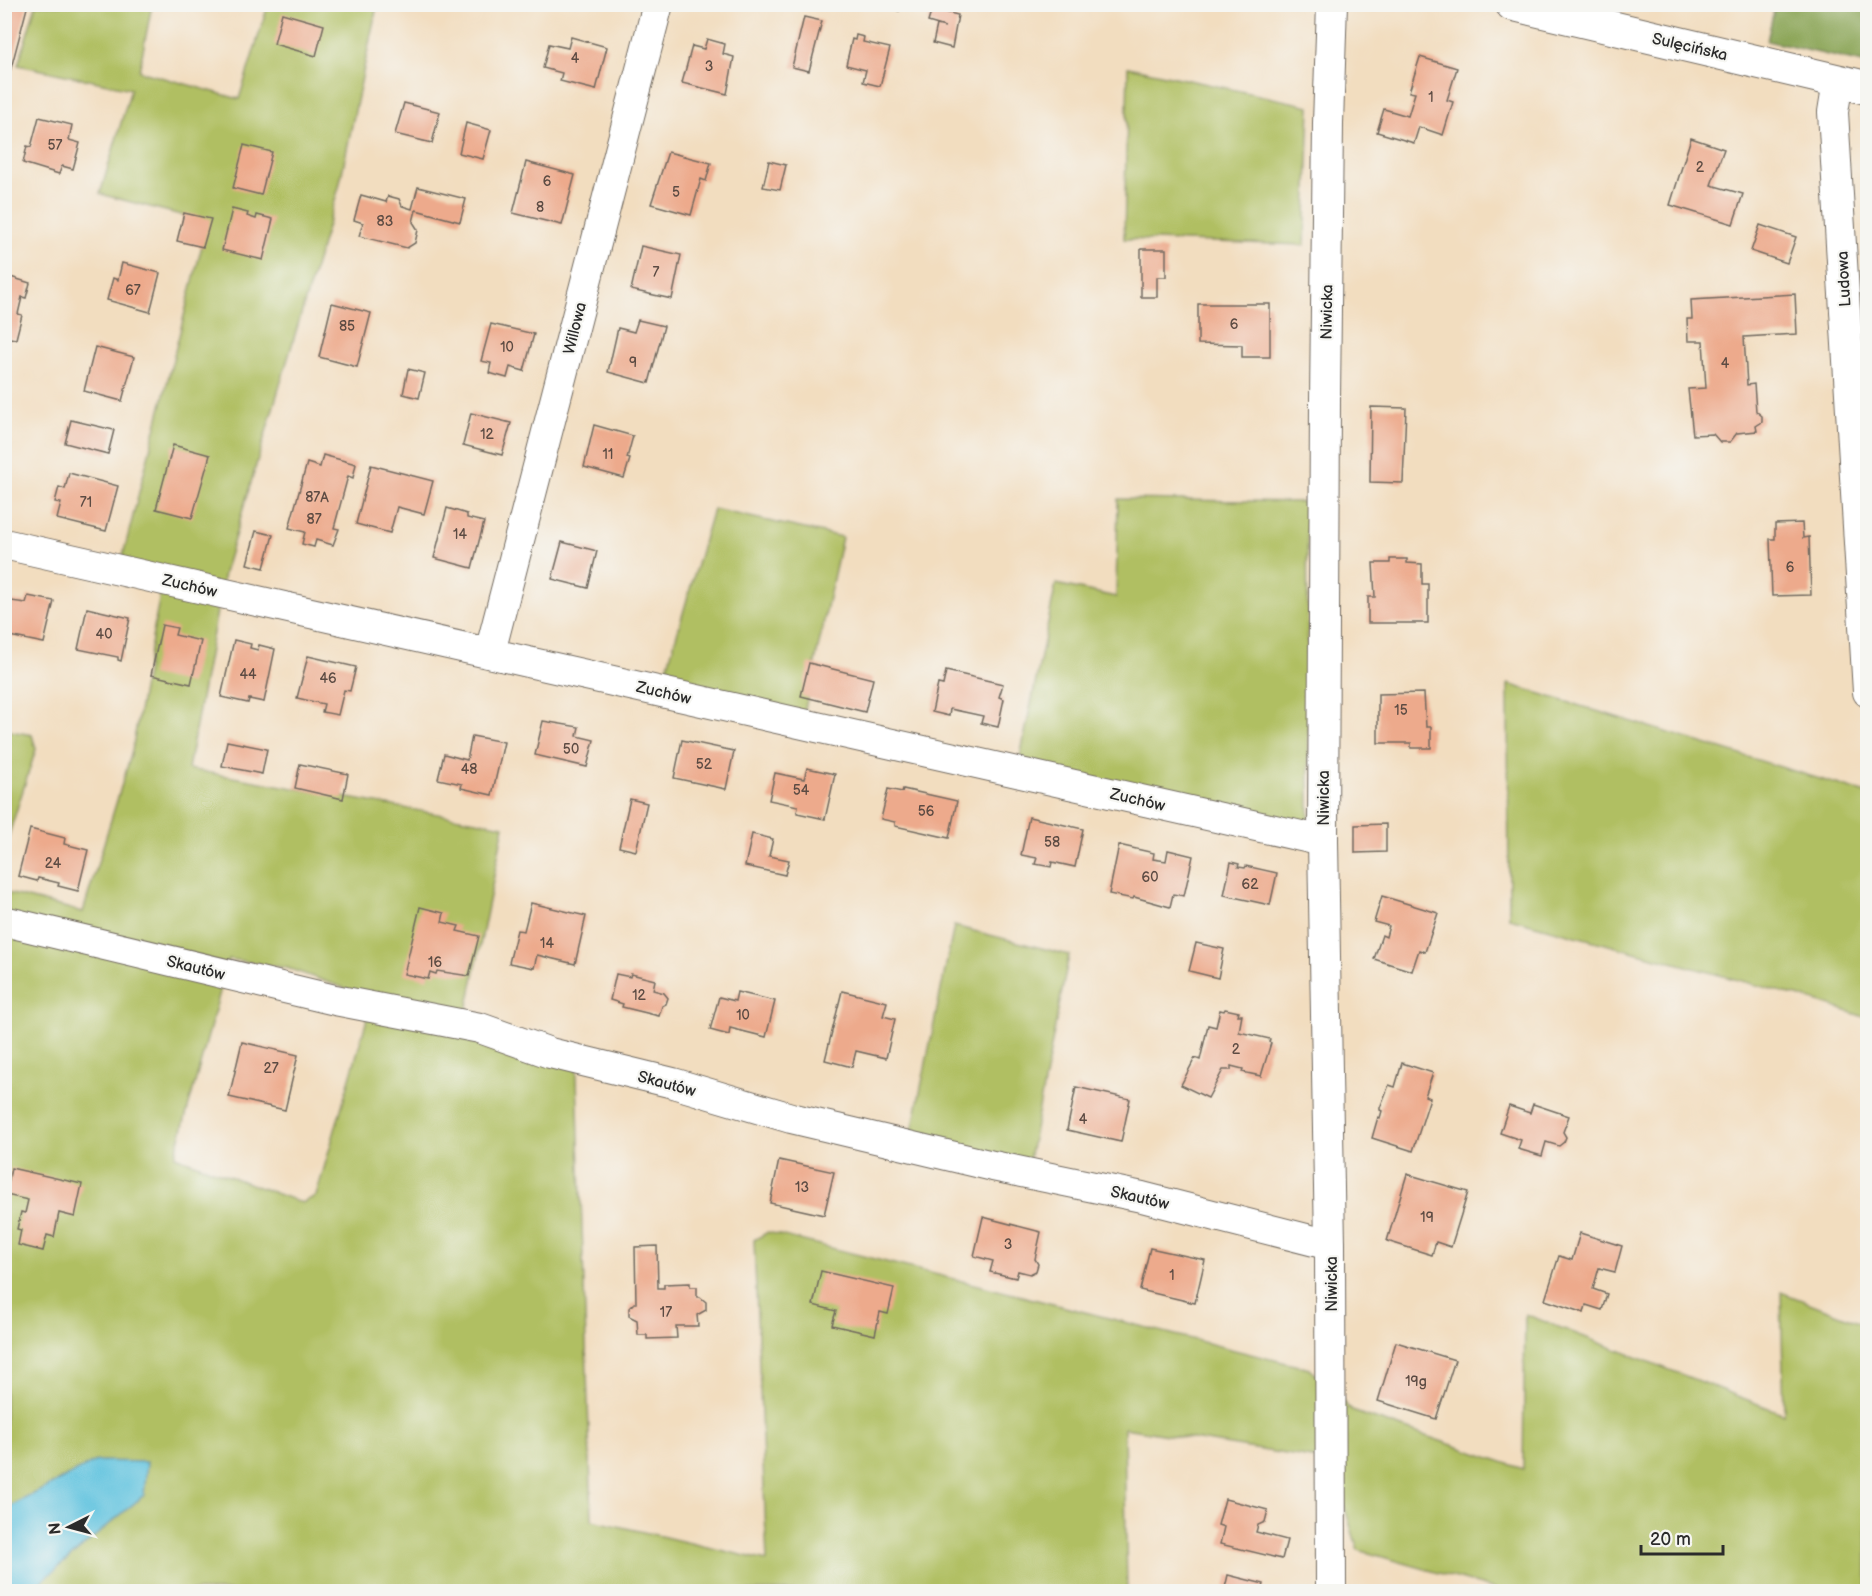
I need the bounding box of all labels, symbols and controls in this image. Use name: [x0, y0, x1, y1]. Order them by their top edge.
street label: Sulęcińska: [1650, 30, 1729, 65]
house number: 4: [571, 50, 580, 67]
house number: 3: [705, 58, 713, 75]
house number: 1: [1428, 89, 1434, 106]
house number: 57: [48, 137, 63, 154]
house number: 2: [1696, 159, 1705, 176]
house number: 6: [543, 173, 552, 190]
house number: 5: [672, 184, 680, 201]
house number: 8: [536, 199, 544, 216]
house number: 83: [377, 213, 393, 230]
street label: Ludowa: [1834, 250, 1855, 307]
house number: 7: [653, 264, 660, 281]
house number: 67: [125, 282, 141, 299]
street label: Niwicka: [1318, 284, 1337, 340]
street label: Willowa: [560, 300, 591, 357]
house number: 6: [1230, 316, 1239, 333]
house number: 85: [339, 318, 355, 335]
house number: 10: [500, 339, 514, 356]
house number: 9: [629, 354, 637, 371]
house number: 4: [1721, 355, 1730, 372]
house number: 12: [480, 426, 495, 443]
house number: 11: [603, 446, 613, 463]
house number: 87A: [305, 489, 329, 506]
house number: 71: [80, 494, 92, 511]
house number: 87: [306, 511, 322, 528]
house number: 14: [453, 526, 467, 543]
house number: 6: [1786, 559, 1795, 576]
street label: Zuchów: [160, 571, 219, 602]
house number: 40: [96, 626, 112, 643]
house number: 44: [239, 666, 257, 683]
house number: 46: [319, 670, 337, 687]
street label: Zuchów: [634, 678, 693, 709]
house number: 15: [1394, 702, 1408, 719]
house number: 50: [563, 741, 579, 758]
house number: 52: [696, 756, 713, 773]
house number: 48: [461, 761, 477, 778]
street label: Niwicka: [1315, 770, 1334, 826]
house number: 54: [793, 782, 810, 799]
street label: Zuchów: [1108, 785, 1167, 816]
house number: 56: [918, 803, 935, 820]
house number: 58: [1044, 834, 1060, 851]
house number: 24: [45, 855, 62, 872]
house number: 60: [1142, 869, 1158, 886]
house number: 62: [1242, 876, 1259, 893]
house number: 14: [540, 935, 554, 952]
street label: Skautów: [165, 952, 227, 985]
house number: 16: [428, 954, 442, 971]
house number: 12: [632, 987, 647, 1004]
house number: 10: [736, 1007, 750, 1024]
house number: 2: [1232, 1041, 1241, 1058]
house number: 27: [263, 1060, 279, 1077]
street label: Skautów: [635, 1068, 698, 1101]
house number: 4: [1079, 1111, 1088, 1128]
house number: 13: [795, 1179, 809, 1196]
street label: Skautów: [1109, 1183, 1171, 1214]
house number: 19: [1420, 1209, 1434, 1226]
house number: 3: [1004, 1236, 1012, 1253]
street label: Niwicka: [1323, 1256, 1342, 1312]
house number: 1: [1169, 1267, 1175, 1284]
house number: 17: [660, 1304, 672, 1321]
house number: 19g: [1405, 1373, 1427, 1390]
north arrow: [39, 1497, 99, 1557]
scale bar: [1641, 1518, 1724, 1556]
text: N: [45, 1521, 66, 1535]
text: 20 m: [1650, 1529, 1691, 1550]

